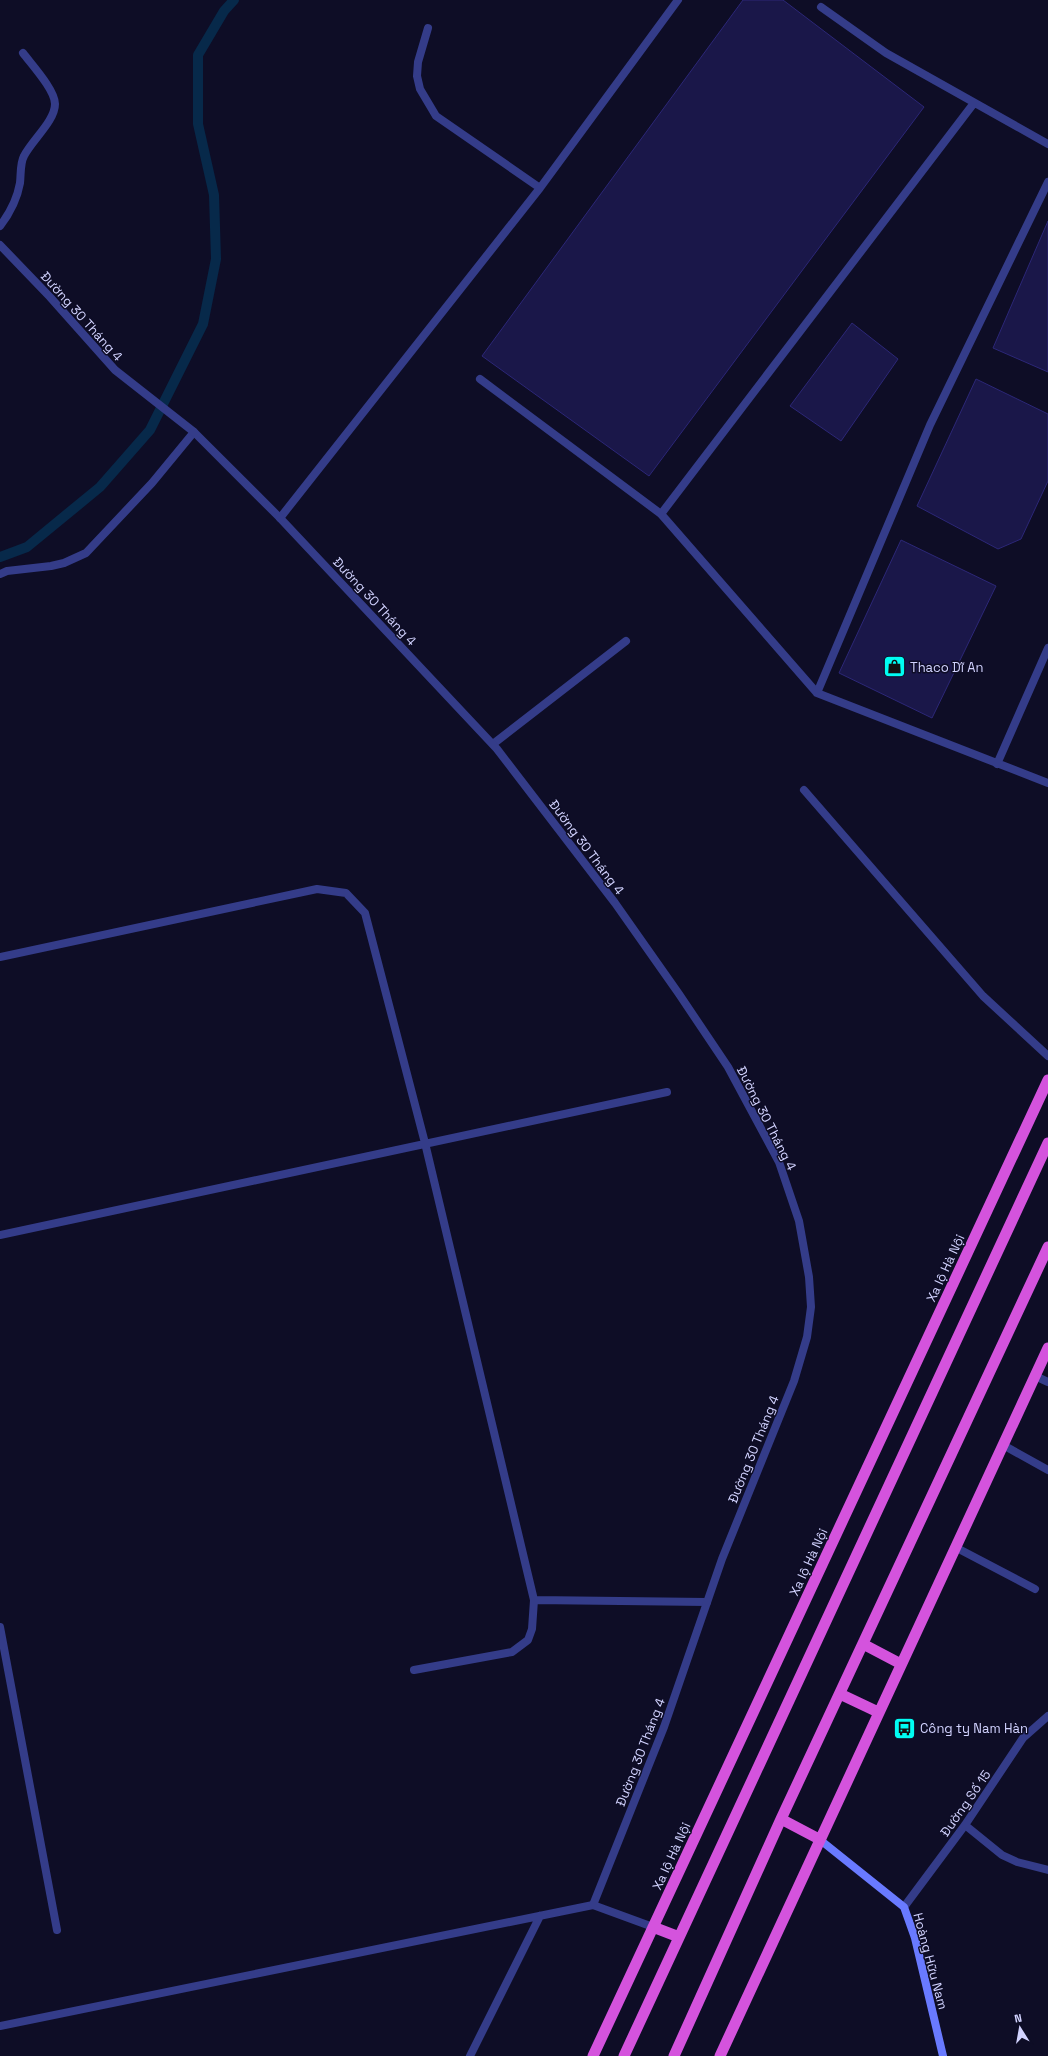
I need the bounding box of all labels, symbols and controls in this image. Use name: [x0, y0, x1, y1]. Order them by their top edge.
street label: Đường 30 Tháng 4: [37, 268, 126, 365]
street label: Đường 30 Tháng 4: [329, 554, 420, 649]
shop icon: Thaco Dĩ An: [881, 654, 907, 680]
place label: Thaco Dĩ An: [910, 659, 983, 676]
street label: Đường 30 Tháng 4: [545, 796, 628, 898]
street label: Đường 30 Tháng 4: [733, 1063, 800, 1173]
street label: Xa lộ Hà Nội: [922, 1232, 969, 1305]
street label: Đường 30 Tháng 4: [724, 1393, 783, 1506]
street label: Xa lộ Hà Nội: [785, 1526, 832, 1599]
street label: Đường 30 Tháng 4: [612, 1696, 669, 1809]
bus stop icon: Công ty Nam Hàn: [892, 1715, 918, 1741]
place label: Công ty Nam Hàn: [920, 1720, 1028, 1737]
street label: Đường Số 15: [936, 1767, 995, 1840]
street label: Xa lộ Hà Nội: [648, 1820, 695, 1893]
street label: Hoàng Hữu Nam: [909, 1911, 952, 2011]
north arrow: [1000, 2008, 1040, 2048]
text: N: [1013, 2011, 1023, 2026]

